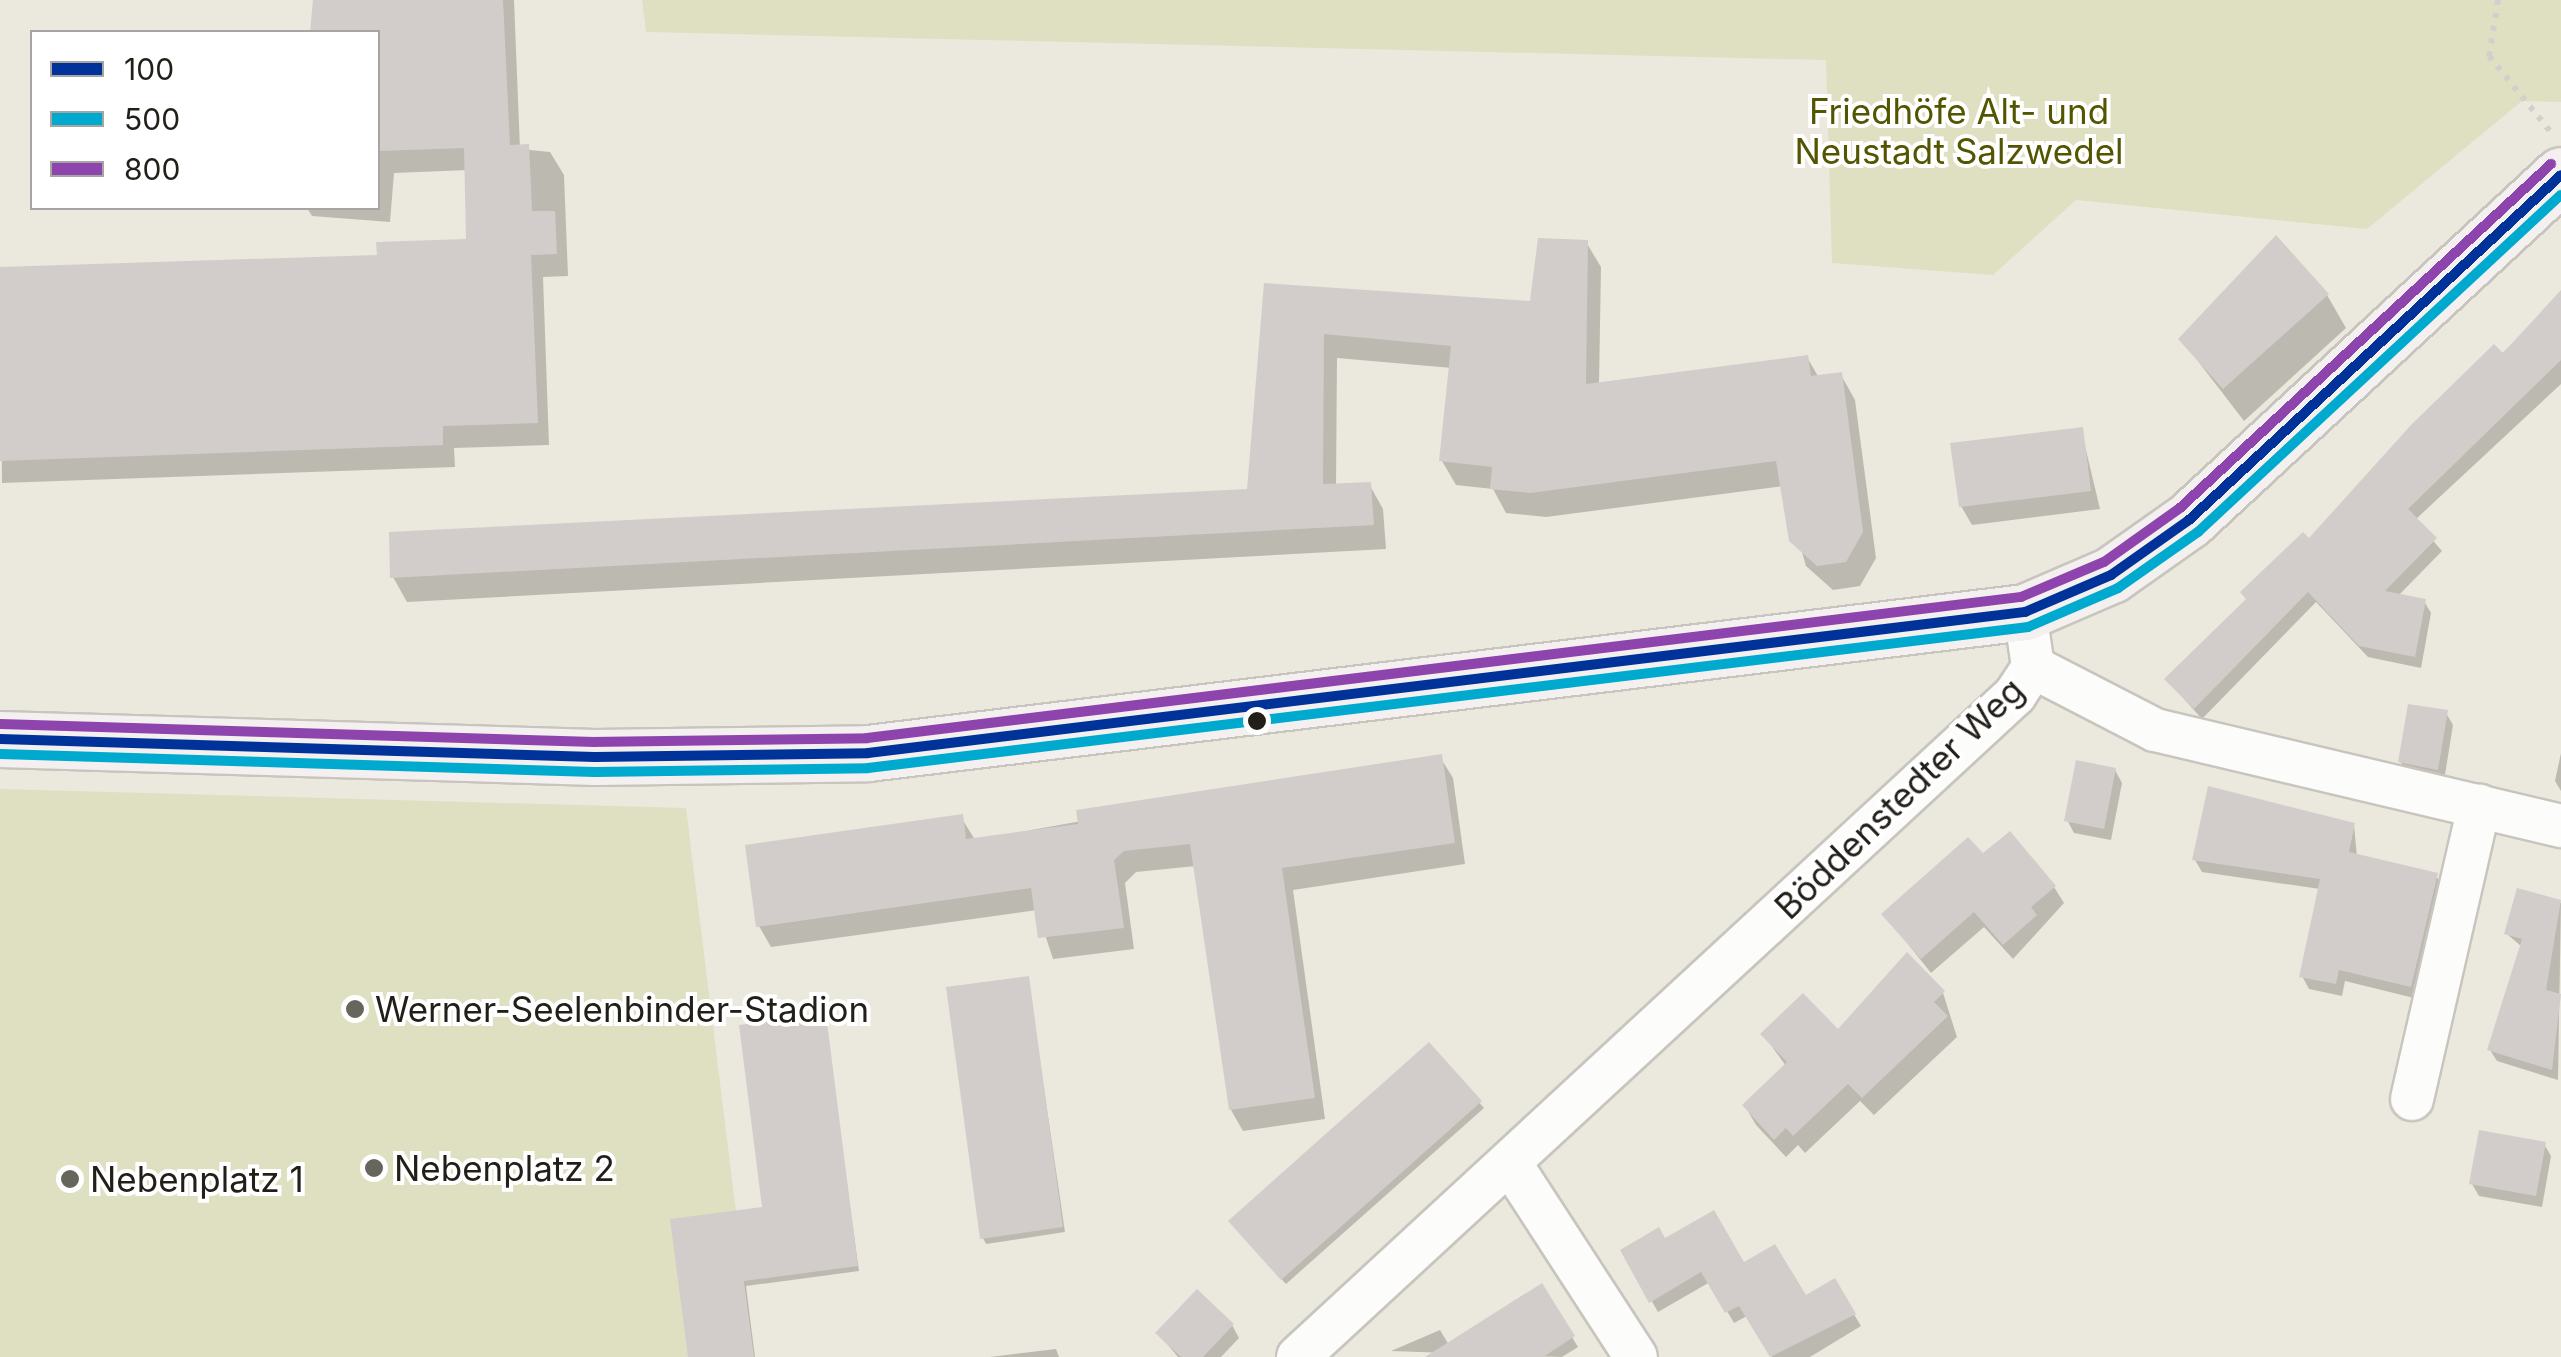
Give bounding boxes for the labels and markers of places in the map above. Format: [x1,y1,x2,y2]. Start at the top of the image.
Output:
unlabelled marker [1247,711,1267,731]
place label: Werner-Seelenbinder-Stadion [375,988,869,1030]
marker: Werner-Seelenbinder-Stadion [344,998,366,1020]
place label: Nebenplatz 2 [394,1147,615,1189]
marker: Nebenplatz 2 [363,1157,385,1179]
place label: Nebenplatz 1 [90,1158,304,1200]
marker: Nebenplatz 1 [59,1168,81,1190]

